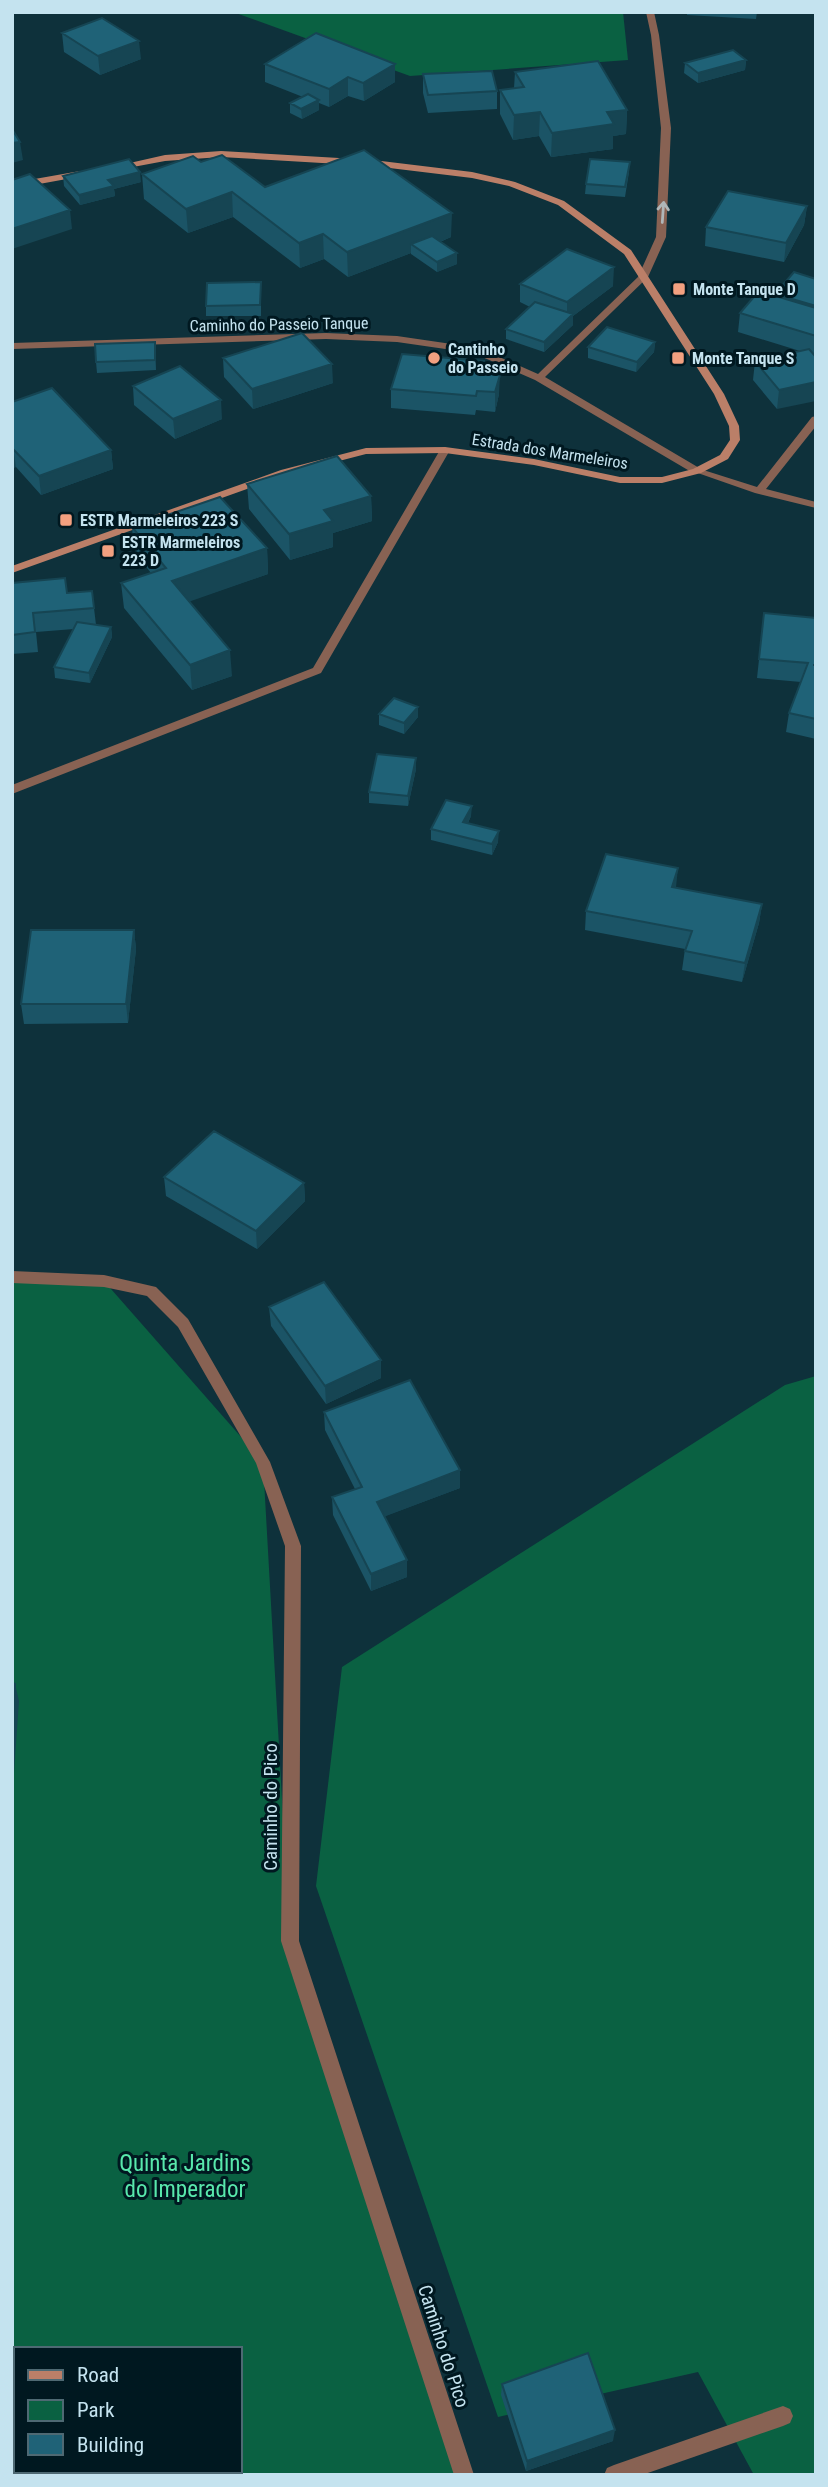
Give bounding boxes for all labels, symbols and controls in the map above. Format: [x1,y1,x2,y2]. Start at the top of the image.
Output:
one-way arrow [657,202,670,224]
place label: Monte Tanque D [693,280,796,299]
marker: Monte Tanque D [671,281,687,297]
street label: Caminho do Passeio Tanque [189,313,369,336]
place label: Cantinho do Passeio [448,340,518,377]
place label: Monte Tanque S [692,349,795,368]
marker: Cantinho do Passeio [426,350,442,366]
marker: Monte Tanque S [670,350,686,366]
street label: Estrada dos Marmeleiros [471,430,629,473]
place label: ESTR Marmeleiros 223 S [80,511,239,530]
marker: ESTR Marmeleiros 223 S [58,512,74,528]
place label: ESTR Marmeleiros 223 D [122,533,240,570]
marker: ESTR Marmeleiros 223 D [100,543,116,559]
street label: Caminho do Pico [259,1743,282,1871]
park label: Quinta Jardins do Imperador [119,2150,251,2203]
street label: Caminho do Pico [413,2282,474,2410]
legend [14,2347,242,2473]
text: Road [77,2363,119,2387]
text: Park [77,2398,115,2422]
text: Building [77,2433,144,2457]

